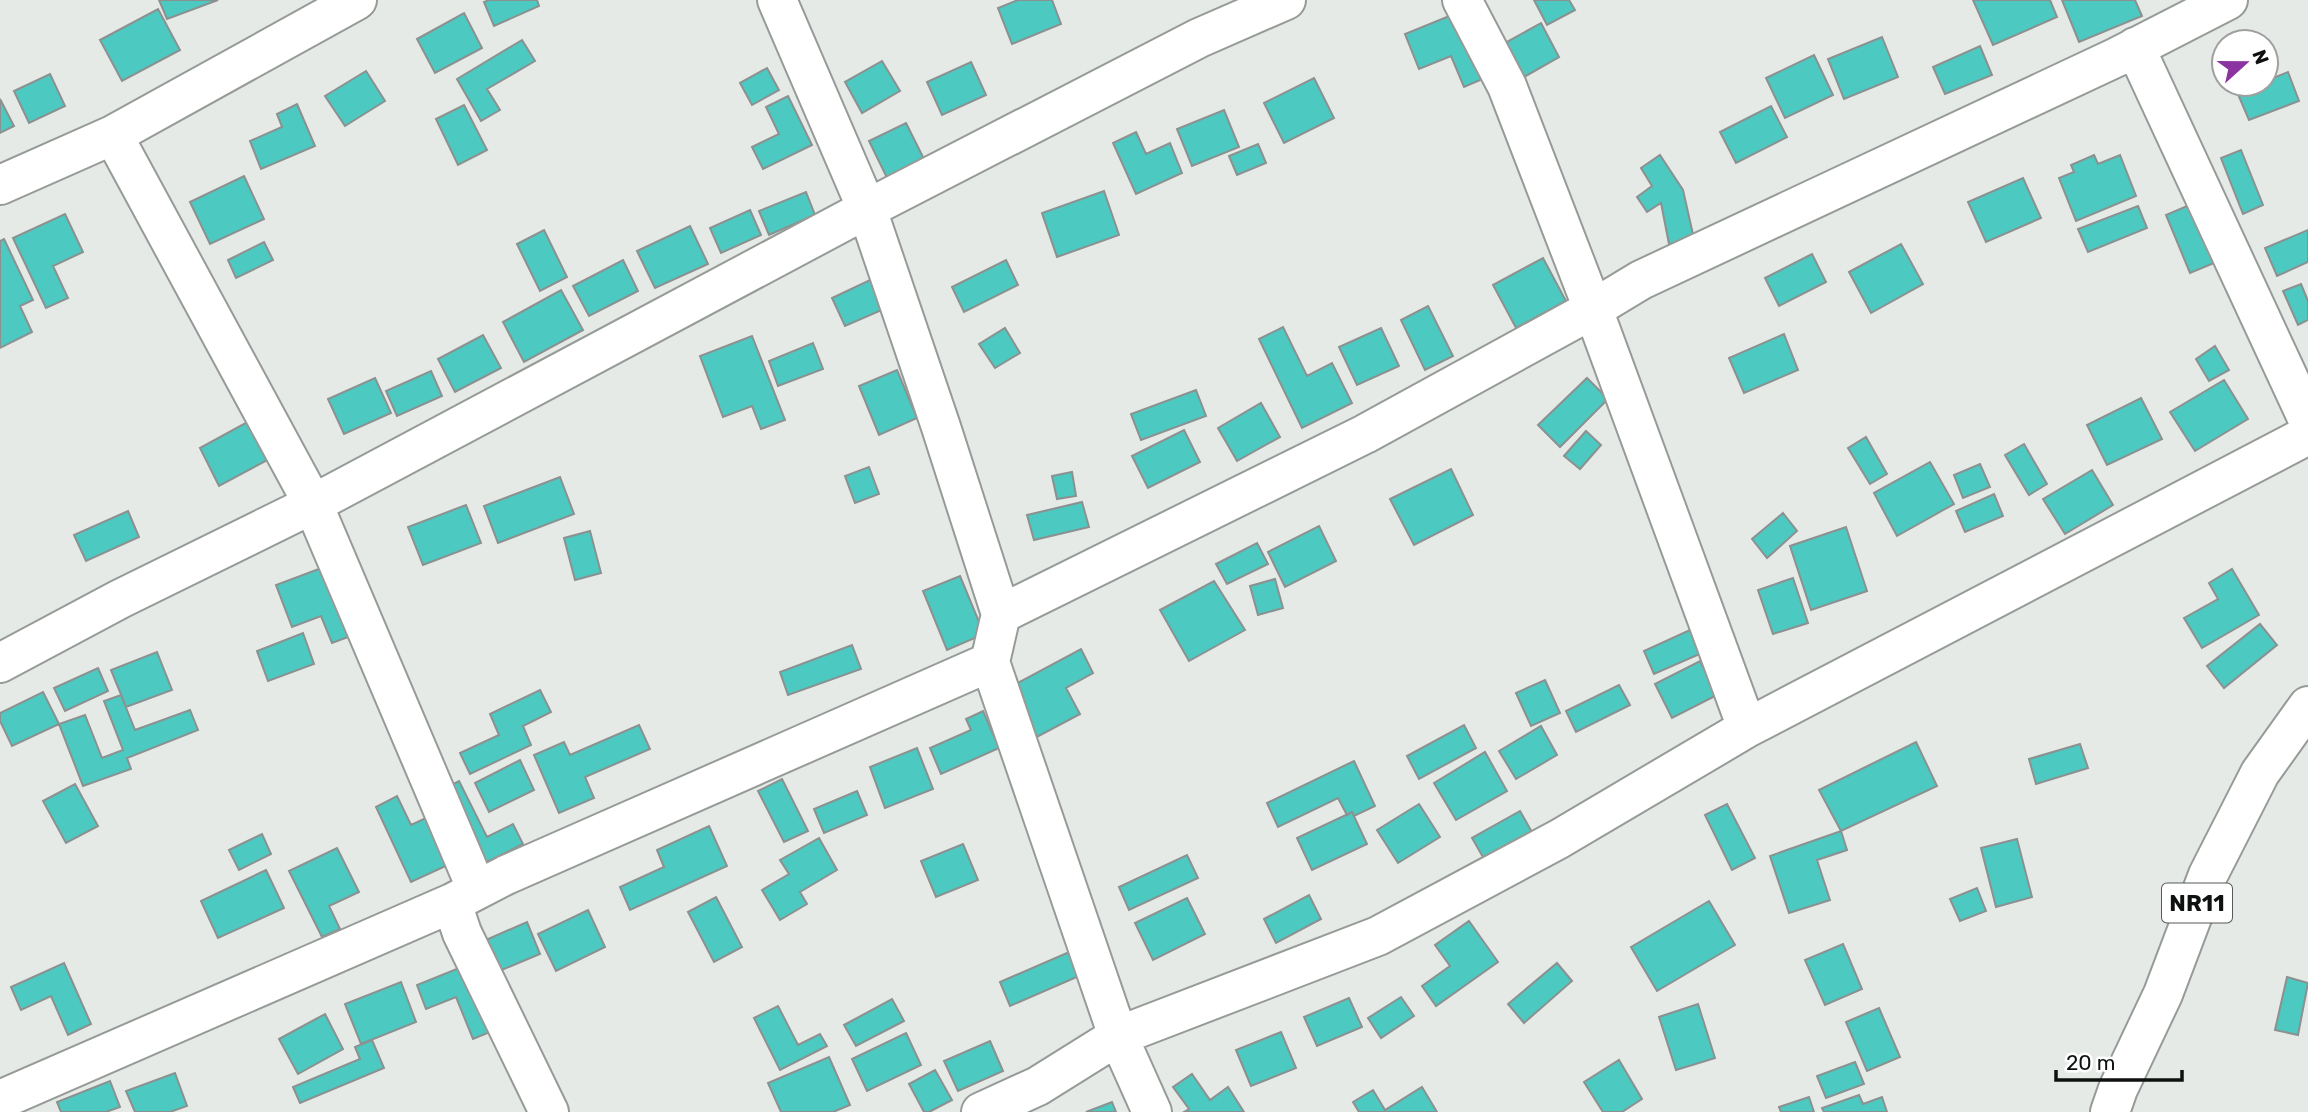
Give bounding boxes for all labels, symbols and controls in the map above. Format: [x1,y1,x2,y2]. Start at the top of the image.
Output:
north arrow [2210,28,2280,98]
text: N [2247,47,2274,68]
road number: NR11 [2162,884,2232,922]
scale bar [2056,1038,2182,1082]
text: 20 m [2066,1050,2115,1075]

